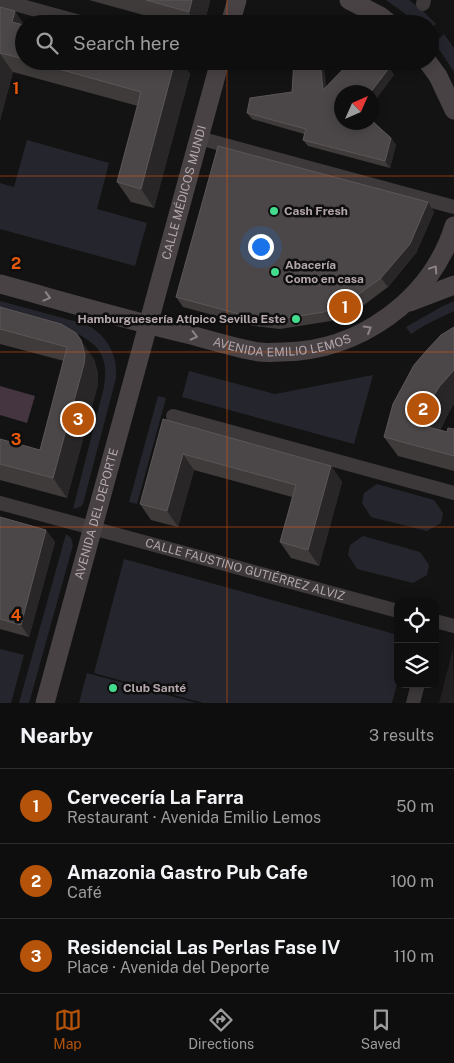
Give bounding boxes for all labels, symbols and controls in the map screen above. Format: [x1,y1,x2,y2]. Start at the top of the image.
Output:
search box [15,15,439,70]
icon: search [33,29,61,57]
text: Search here [73,32,180,54]
text: 1 [13,79,19,98]
north arrow [334,85,379,130]
street label: CALLE MÉDICOS MUNDI [159,124,209,261]
place label: Cash Fresh [284,204,348,218]
marker: Cash Fresh [268,205,280,217]
your location [248,234,274,260]
text: 2 [11,254,21,273]
place label: Abacería Como en casa [285,258,364,286]
one-way arrow [428,265,437,274]
marker: Abacería Como en casa [269,266,281,278]
pin: 1 [329,288,361,326]
one-way arrow [43,291,51,302]
place label: Hamburguesería Atípico Sevilla Este [77,312,286,326]
marker: Hamburguesería Atípico Sevilla Este [290,313,302,325]
one-way arrow [363,325,372,335]
one-way arrow [190,330,199,341]
street label: AVENIDA EMILIO LEMOS [211,331,353,359]
pin: 2 [407,390,439,428]
pin: 3 [62,400,94,438]
text: 3 [11,430,21,449]
street label: AVENIDA DEL DEPORTE [72,447,121,581]
street label: CALLE FAUSTINO GUTIÉRREZ ALVIZ [144,536,347,603]
map controls [394,598,439,688]
button: locate [394,598,439,643]
text: 4 [11,606,22,625]
button: layers [394,643,439,688]
place label: Club Santé [123,681,186,695]
marker: Club Santé [107,682,119,694]
text: Nearby [20,723,93,748]
text: 3 results [369,726,434,745]
text: Cervecería La Farra [67,786,244,808]
text: 1 [33,797,39,816]
text: 50 m [396,797,434,816]
text: Restaurant · Avenida Emilio Lemos [67,808,321,827]
text: Amazonia Gastro Pub Cafe [67,861,308,883]
text: 2 [31,872,41,891]
text: 100 m [390,872,434,891]
text: Café [67,883,102,902]
text: Residencial Las Perlas Fase IV [67,936,340,958]
text: 3 [31,947,41,966]
text: 110 m [393,947,434,966]
text: Place · Avenida del Deporte [67,958,270,977]
tab: Map [53,1006,82,1052]
tab: Directions [188,1006,254,1052]
tab: Saved [361,1006,401,1052]

